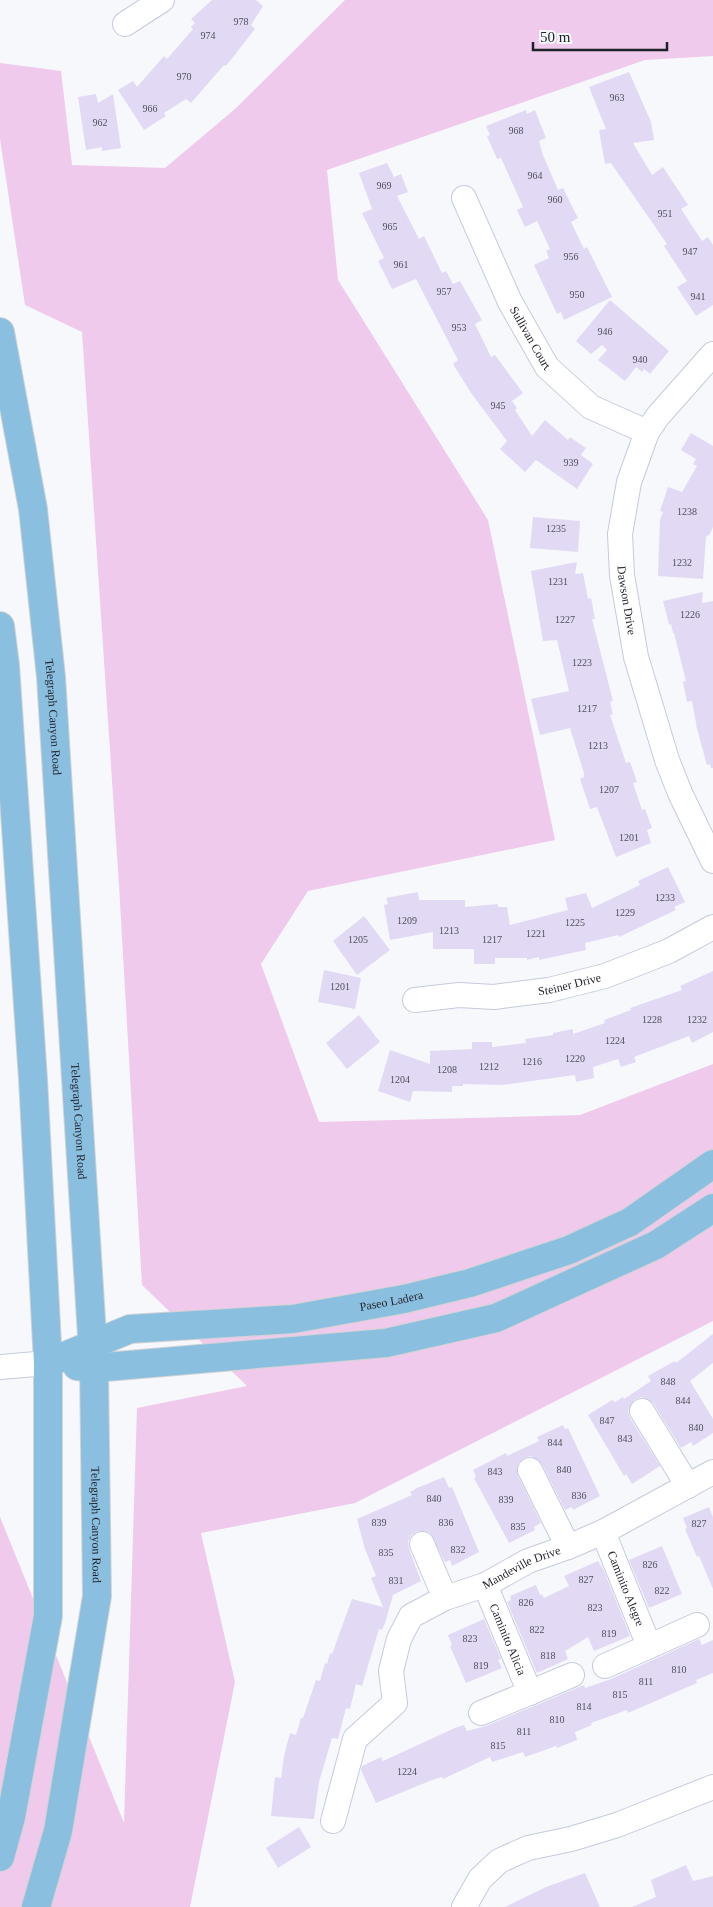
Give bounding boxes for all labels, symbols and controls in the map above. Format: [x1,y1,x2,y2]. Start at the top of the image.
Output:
house number: 978 [234,16,249,27]
scale bar [533,20,667,52]
text: 50 m [540,29,571,45]
house number: 974 [201,30,216,41]
house number: 970 [177,71,192,82]
house number: 963 [610,92,625,103]
house number: 966 [143,103,158,114]
house number: 962 [93,117,108,128]
house number: 968 [509,125,524,136]
house number: 964 [528,170,543,181]
house number: 969 [377,180,392,191]
house number: 960 [548,194,563,205]
house number: 951 [658,208,673,219]
house number: 965 [383,221,398,232]
house number: 947 [683,246,698,257]
house number: 956 [564,251,579,262]
house number: 961 [394,259,409,270]
house number: 957 [437,286,452,297]
house number: 950 [570,289,585,300]
house number: 941 [691,291,706,302]
street label: Sullivan Court [507,304,553,374]
house number: 953 [452,322,467,333]
house number: 946 [598,326,613,337]
house number: 940 [633,354,648,365]
house number: 945 [491,400,506,411]
house number: 939 [564,457,579,468]
house number: 1238 [677,506,697,517]
house number: 1235 [546,523,566,534]
house number: 1232 [672,557,692,568]
street label: Dawson Drive [615,566,639,636]
house number: 1231 [548,576,568,587]
house number: 1226 [680,609,700,620]
house number: 1227 [555,614,575,625]
house number: 1223 [572,657,592,668]
street label: Telegraph Canyon Road [42,658,64,775]
house number: 1217 [577,703,597,714]
house number: 1213 [588,740,608,751]
house number: 1207 [599,784,619,795]
house number: 1201 [619,832,639,843]
house number: 1233 [655,892,675,903]
house number: 1229 [615,907,635,918]
house number: 1209 [397,915,417,926]
house number: 1225 [565,917,585,928]
house number: 1213 [439,925,459,936]
house number: 1221 [526,928,546,939]
house number: 1205 [348,934,368,945]
house number: 1217 [482,934,502,945]
street label: Steiner Drive [537,970,603,998]
house number: 1201 [330,981,350,992]
house number: 1228 [642,1014,662,1025]
house number: 1232 [687,1014,707,1025]
house number: 1224 [605,1035,625,1046]
house number: 1220 [565,1053,585,1064]
house number: 1216 [522,1056,542,1067]
house number: 1212 [479,1061,499,1072]
street label: Telegraph Canyon Road [68,1063,89,1180]
house number: 1208 [437,1064,457,1075]
house number: 1204 [390,1074,410,1085]
street label: Paseo Ladera [358,1287,425,1314]
house number: 848 [661,1376,676,1387]
house number: 844 [676,1395,691,1406]
house number: 847 [600,1415,615,1426]
house number: 840 [689,1422,704,1433]
house number: 843 [618,1433,633,1444]
house number: 844 [548,1437,563,1448]
house number: 840 [557,1464,572,1475]
street label: Telegraph Canyon Road [88,1466,104,1583]
house number: 843 [488,1466,503,1477]
house number: 836 [572,1490,587,1501]
house number: 840 [427,1493,442,1504]
house number: 839 [499,1494,514,1505]
house number: 839 [372,1517,387,1528]
house number: 836 [439,1517,454,1528]
house number: 827 [692,1518,707,1529]
house number: 835 [511,1521,526,1532]
street label: Mandeville Drive [480,1543,562,1592]
house number: 832 [451,1544,466,1555]
house number: 835 [379,1547,394,1558]
street label: Caminito Alegre [604,1549,647,1628]
house number: 826 [643,1559,658,1570]
house number: 827 [579,1574,594,1585]
house number: 831 [389,1575,404,1586]
house number: 822 [655,1585,670,1596]
house number: 826 [519,1597,534,1608]
street label: Caminito Alicia [487,1601,529,1678]
house number: 823 [588,1602,603,1613]
house number: 822 [530,1624,545,1635]
house number: 819 [602,1628,617,1639]
house number: 823 [463,1633,478,1644]
house number: 818 [541,1650,556,1661]
house number: 819 [474,1660,489,1671]
house number: 810 [672,1664,687,1675]
house number: 811 [639,1676,653,1687]
house number: 815 [613,1689,628,1700]
house number: 814 [577,1701,592,1712]
house number: 810 [550,1714,565,1725]
house number: 811 [517,1726,531,1737]
house number: 815 [491,1740,506,1751]
house number: 1224 [397,1766,417,1777]

